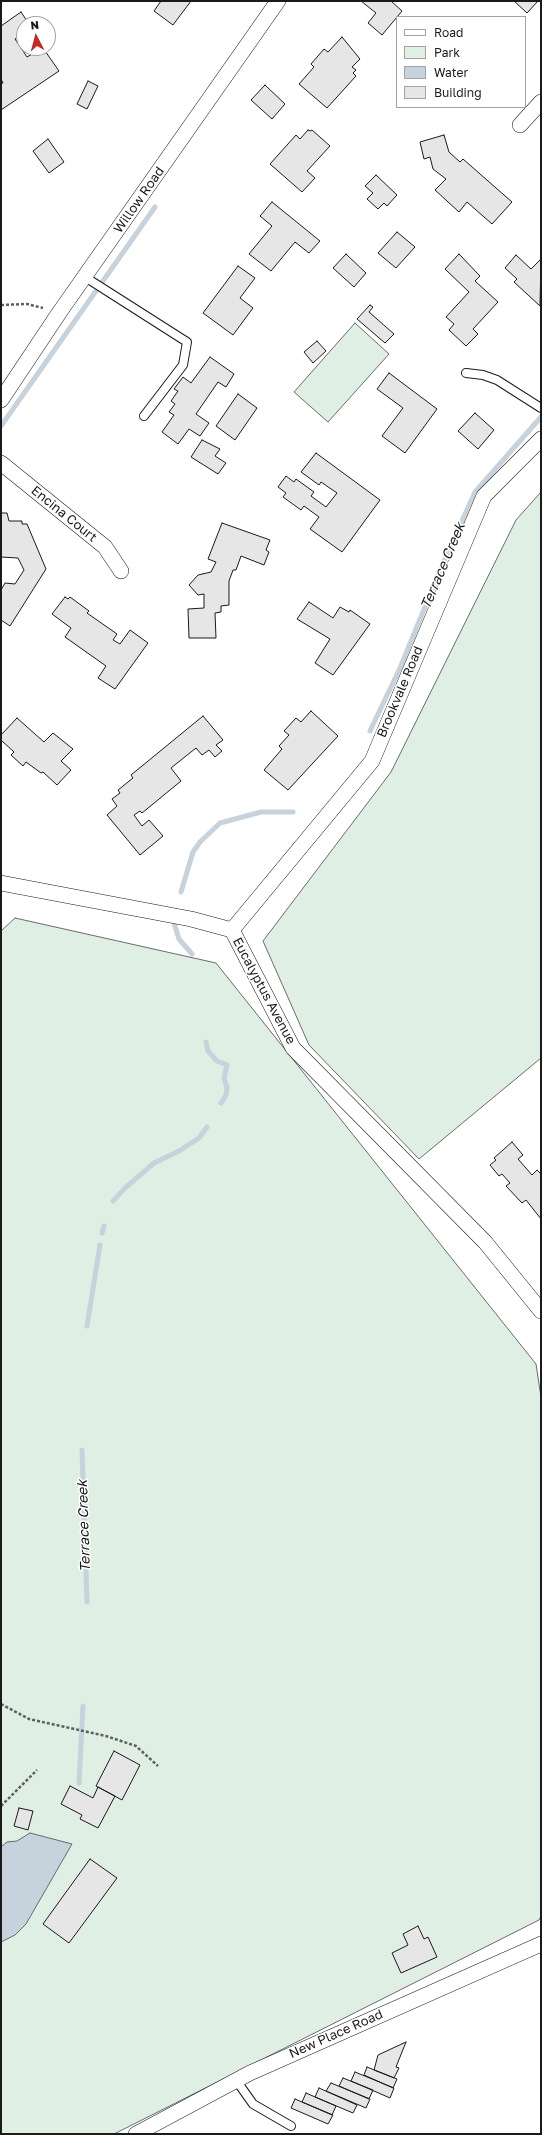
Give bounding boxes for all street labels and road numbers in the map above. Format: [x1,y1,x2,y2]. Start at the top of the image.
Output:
street label: Willow Road [110,164,168,236]
street label: Encina Court [28,483,100,545]
street label: Brookvale Road [374,644,426,740]
street label: Eucalyptus Avenue [229,935,299,1047]
street label: New Place Road [287,2006,385,2062]

